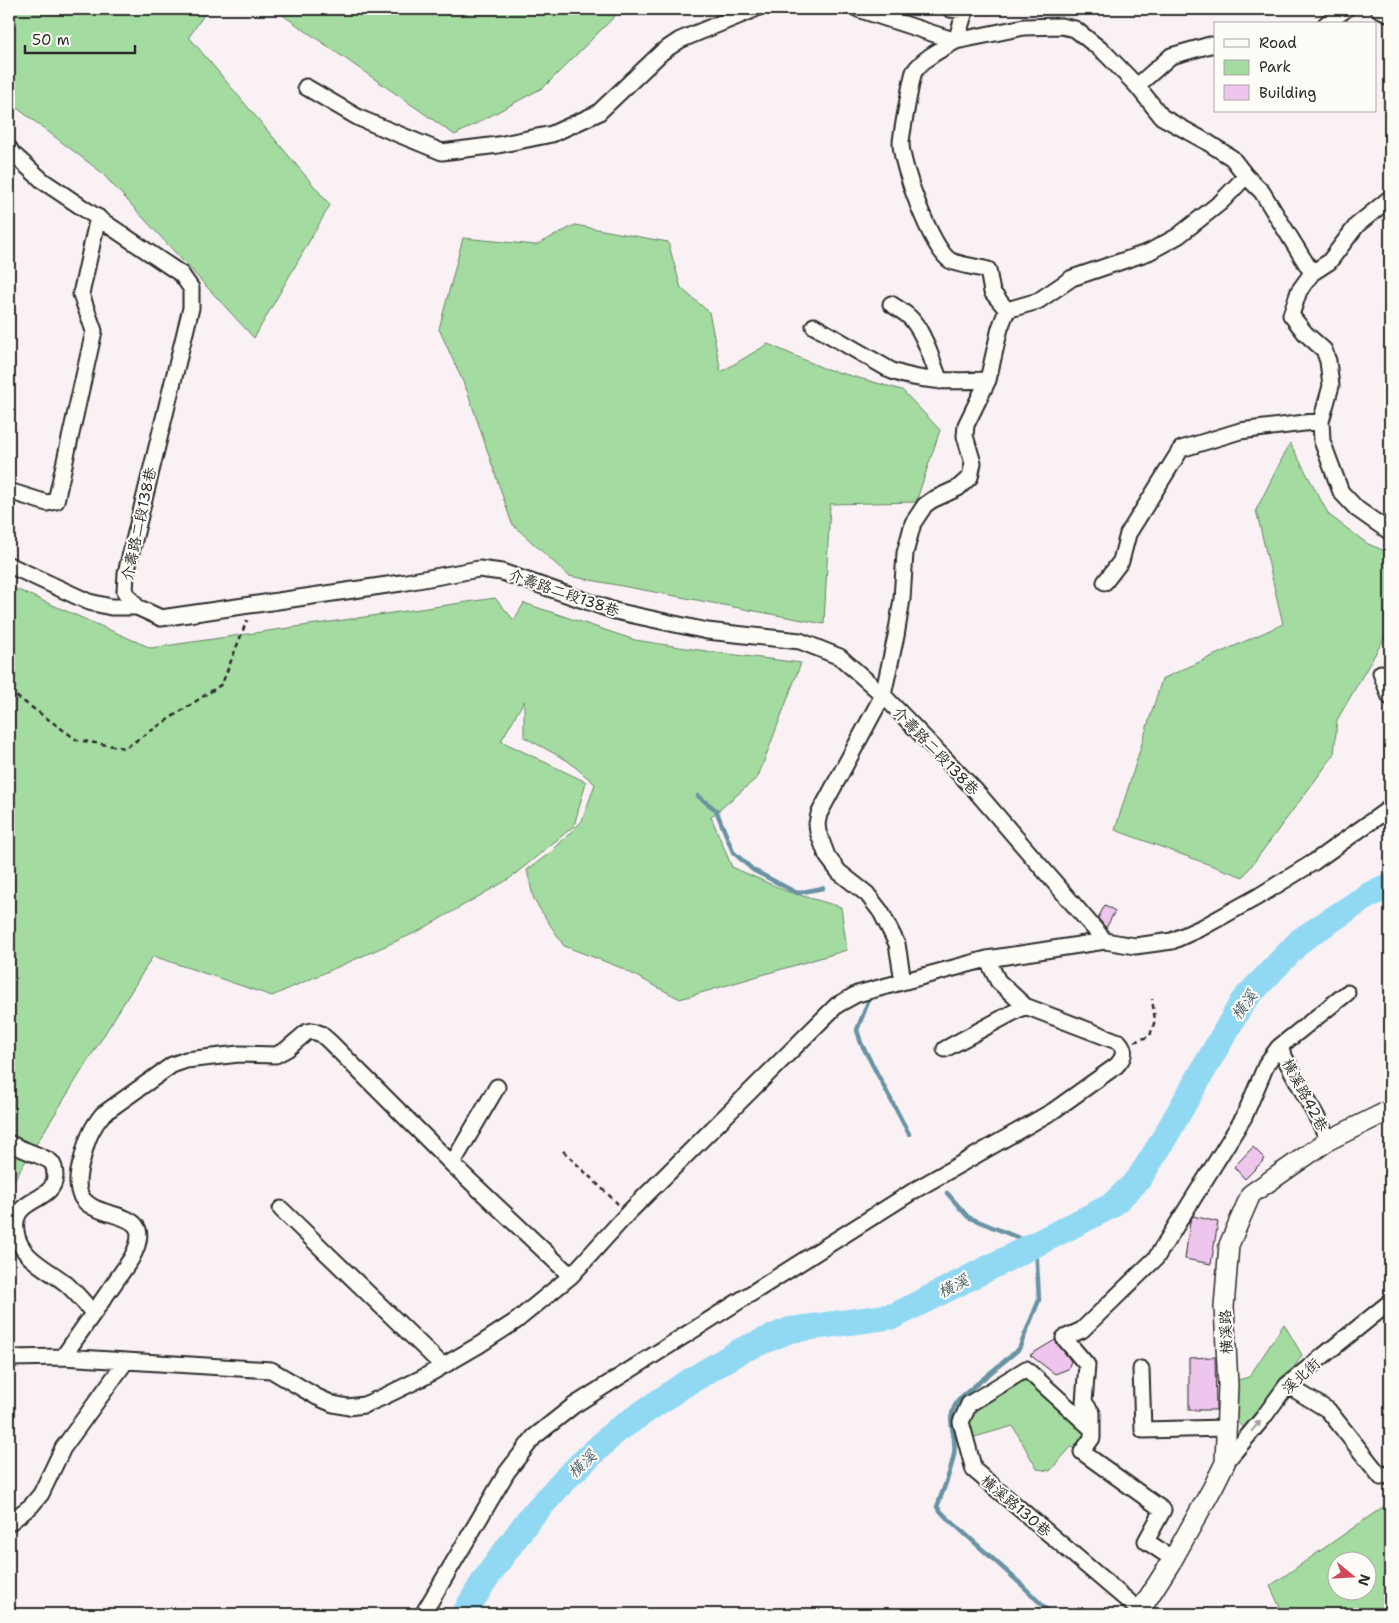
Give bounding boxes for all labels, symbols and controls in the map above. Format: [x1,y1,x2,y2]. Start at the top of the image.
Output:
scale bar [25,22,135,54]
legend [1214,22,1376,112]
text: 50 m [32,30,70,50]
text: Road [1259,33,1297,53]
text: Park [1259,57,1291,77]
text: Building [1259,83,1316,103]
street label: 介壽路二段138巷 [117,465,161,583]
street label: 介壽路二段138巷 [506,565,622,621]
street label: 介壽路二段138巷 [888,702,984,800]
water label: 橫溪 [1226,985,1262,1024]
street label: 橫溪路42巷 [1277,1055,1333,1135]
water label: 橫溪 [934,1269,973,1303]
street label: 橫溪路 [1215,1309,1237,1355]
street label: 溪北街 [1278,1354,1324,1398]
one-way arrow [1250,1421,1262,1433]
water label: 橫溪 [563,1445,602,1483]
street label: 橫溪路130巷 [977,1471,1055,1541]
north arrow [1326,1550,1376,1600]
text: N [1354,1572,1375,1588]

